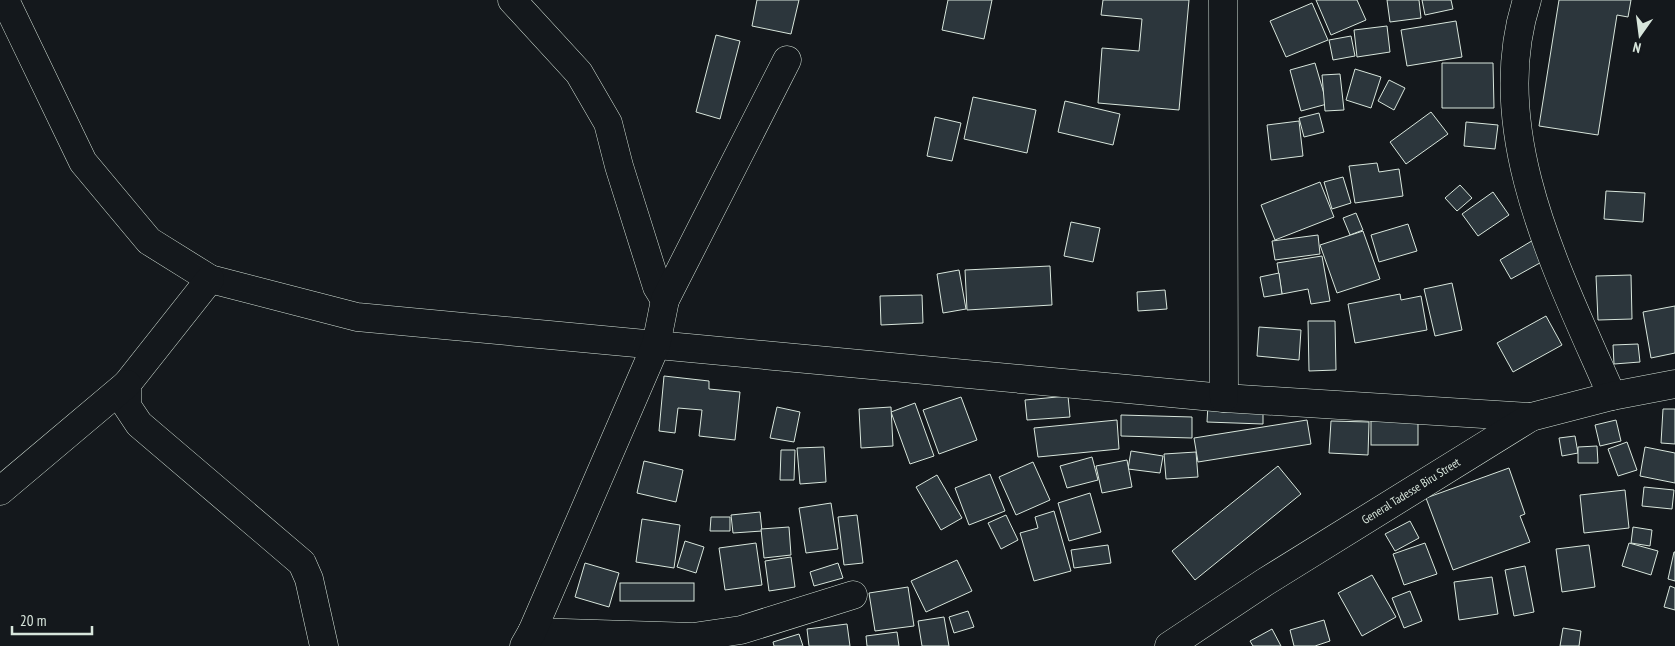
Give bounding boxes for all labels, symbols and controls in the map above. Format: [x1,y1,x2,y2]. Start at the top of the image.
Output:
north arrow [1615,10,1665,60]
text: N [1631,38,1643,57]
street label: General Tadesse Biru Street [1359,454,1463,527]
scale bar [12,604,92,636]
text: 20 m [20,611,46,630]

